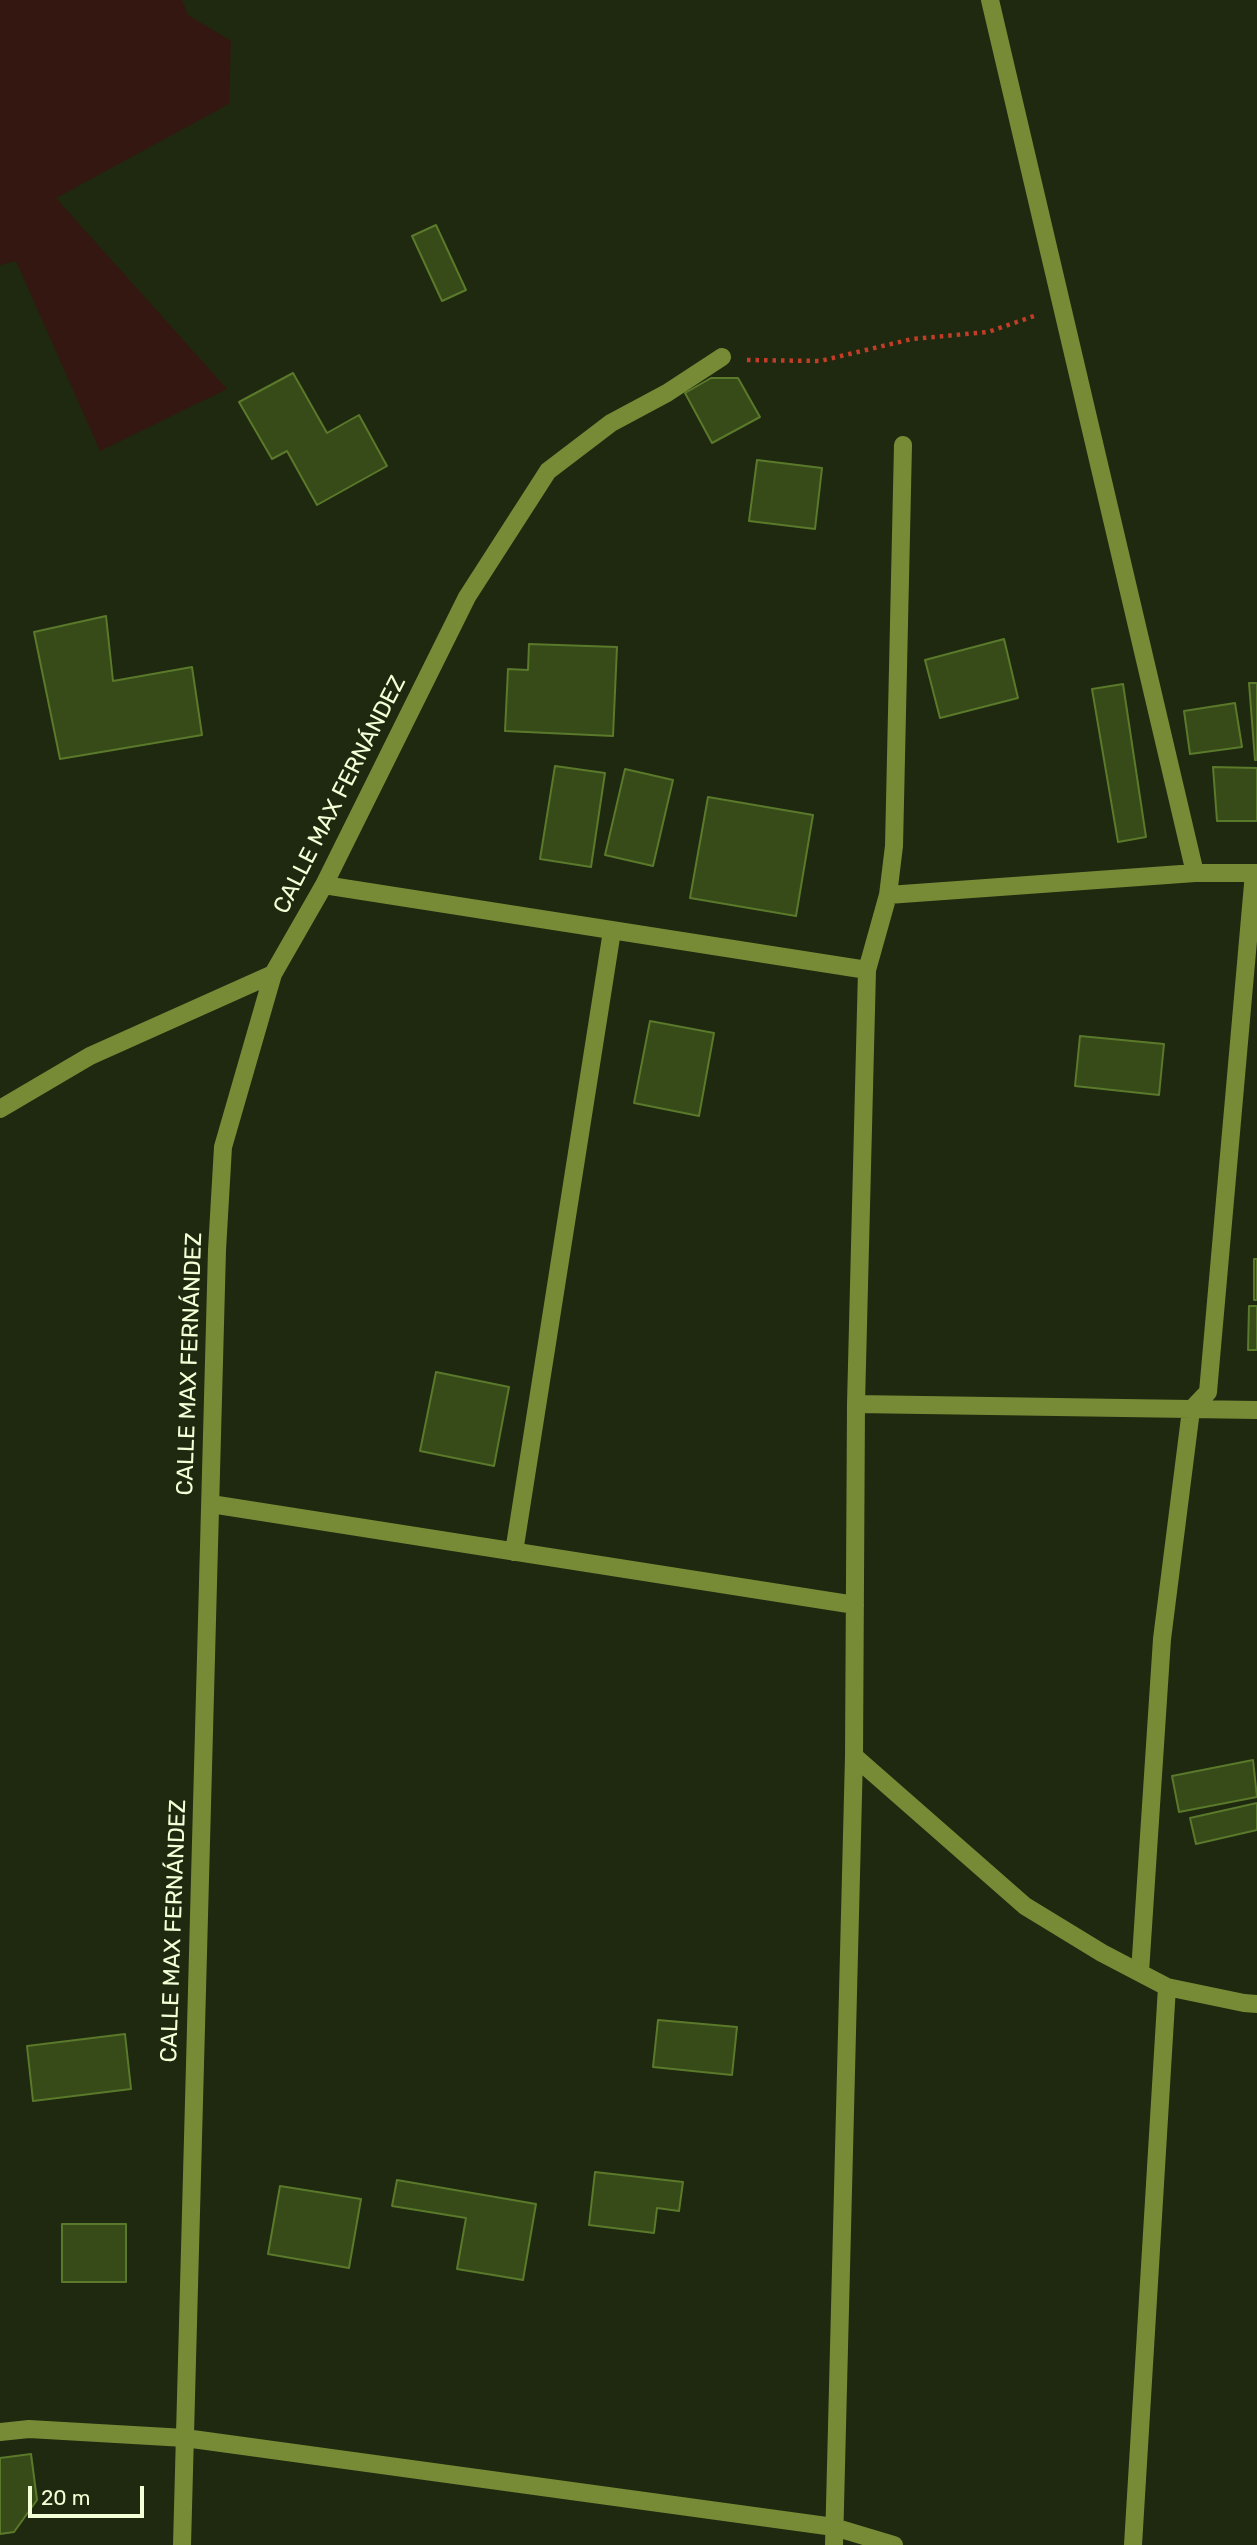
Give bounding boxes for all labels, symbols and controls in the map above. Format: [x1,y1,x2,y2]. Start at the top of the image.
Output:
street label: CALLE MAX FERNÁNDEZ [268,671,412,919]
street label: CALLE MAX FERNÁNDEZ [172,1232,208,1496]
street label: CALLE MAX FERNÁNDEZ [156,1799,192,2063]
scale bar [32,2472,147,2516]
text: 20 m [41,2485,90,2510]

